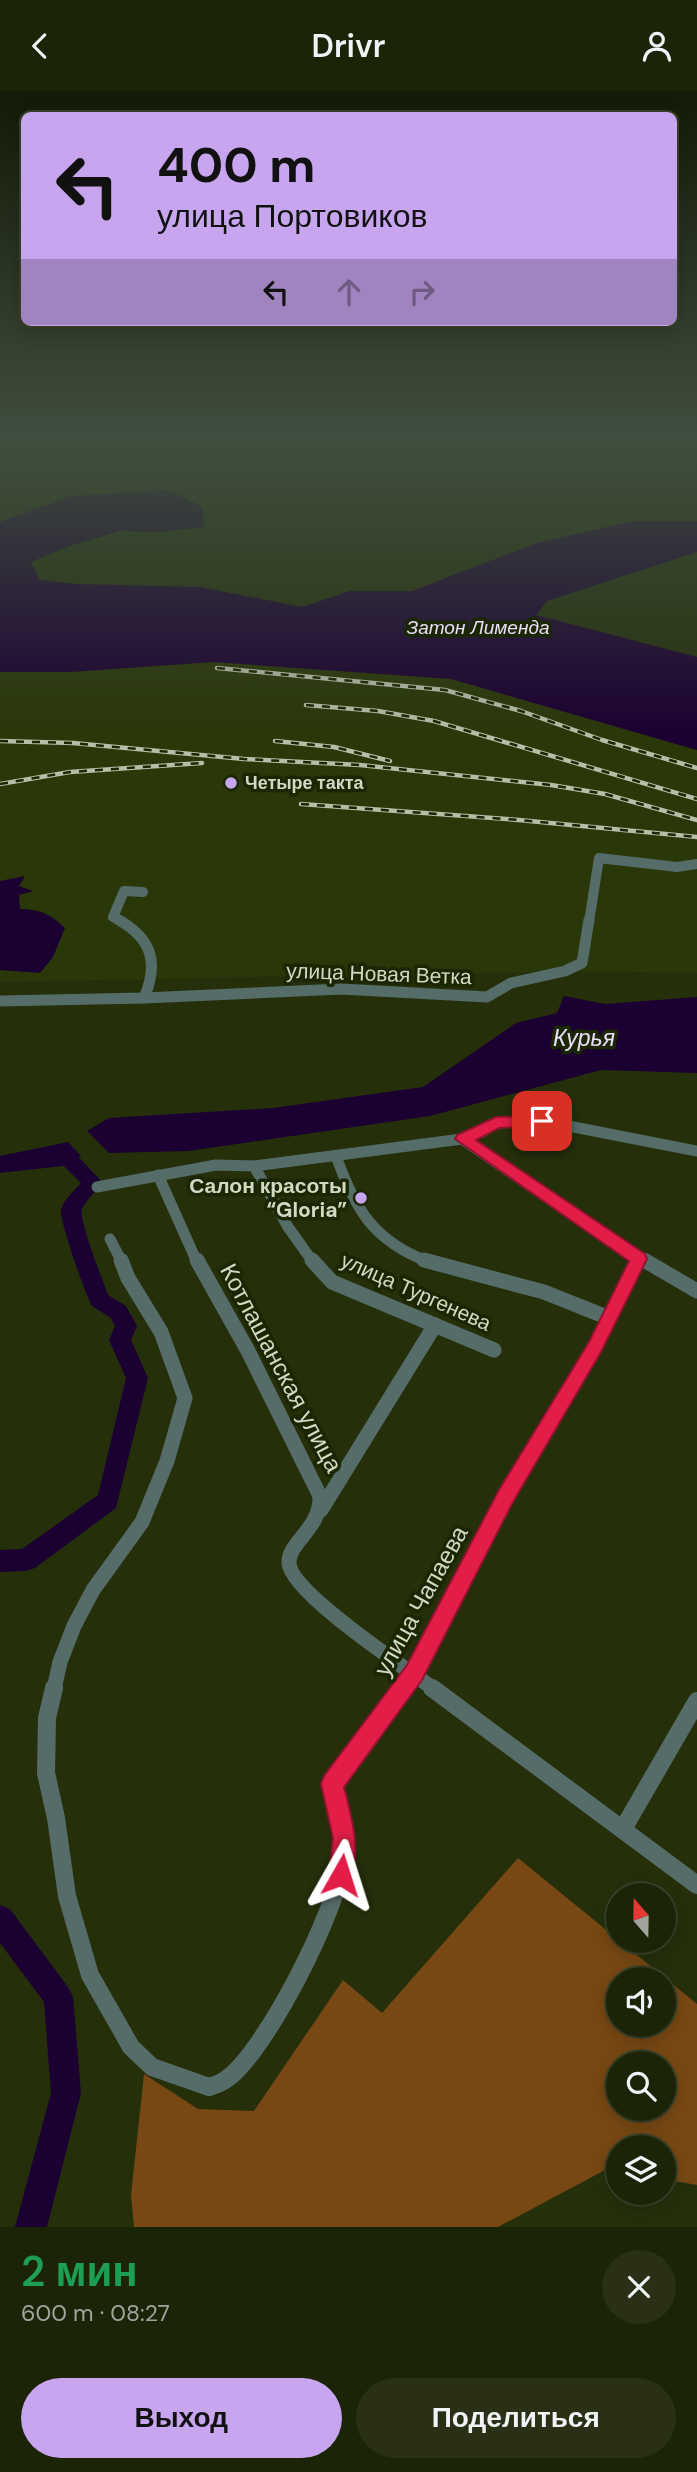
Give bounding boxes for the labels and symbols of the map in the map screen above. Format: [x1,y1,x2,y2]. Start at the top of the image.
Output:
water label: Затон Лименда [407,615,549,640]
place label: Четыре такта [245,771,364,795]
marker: Четыре такта [223,775,239,791]
street label: улица Новая Ветка [286,957,473,991]
water label: Курья [553,1023,615,1053]
pin [512,1091,572,1151]
place label: Салон красоты “Gloria” [189,1172,347,1224]
marker: Салон красоты “Gloria” [353,1190,369,1206]
street label: улица Тургенева [336,1246,496,1338]
street label: Котлашанская улица [213,1258,350,1478]
street label: улица Чапаева [366,1520,475,1681]
position arrow [304,1838,378,1912]
north arrow [606,1883,676,1953]

